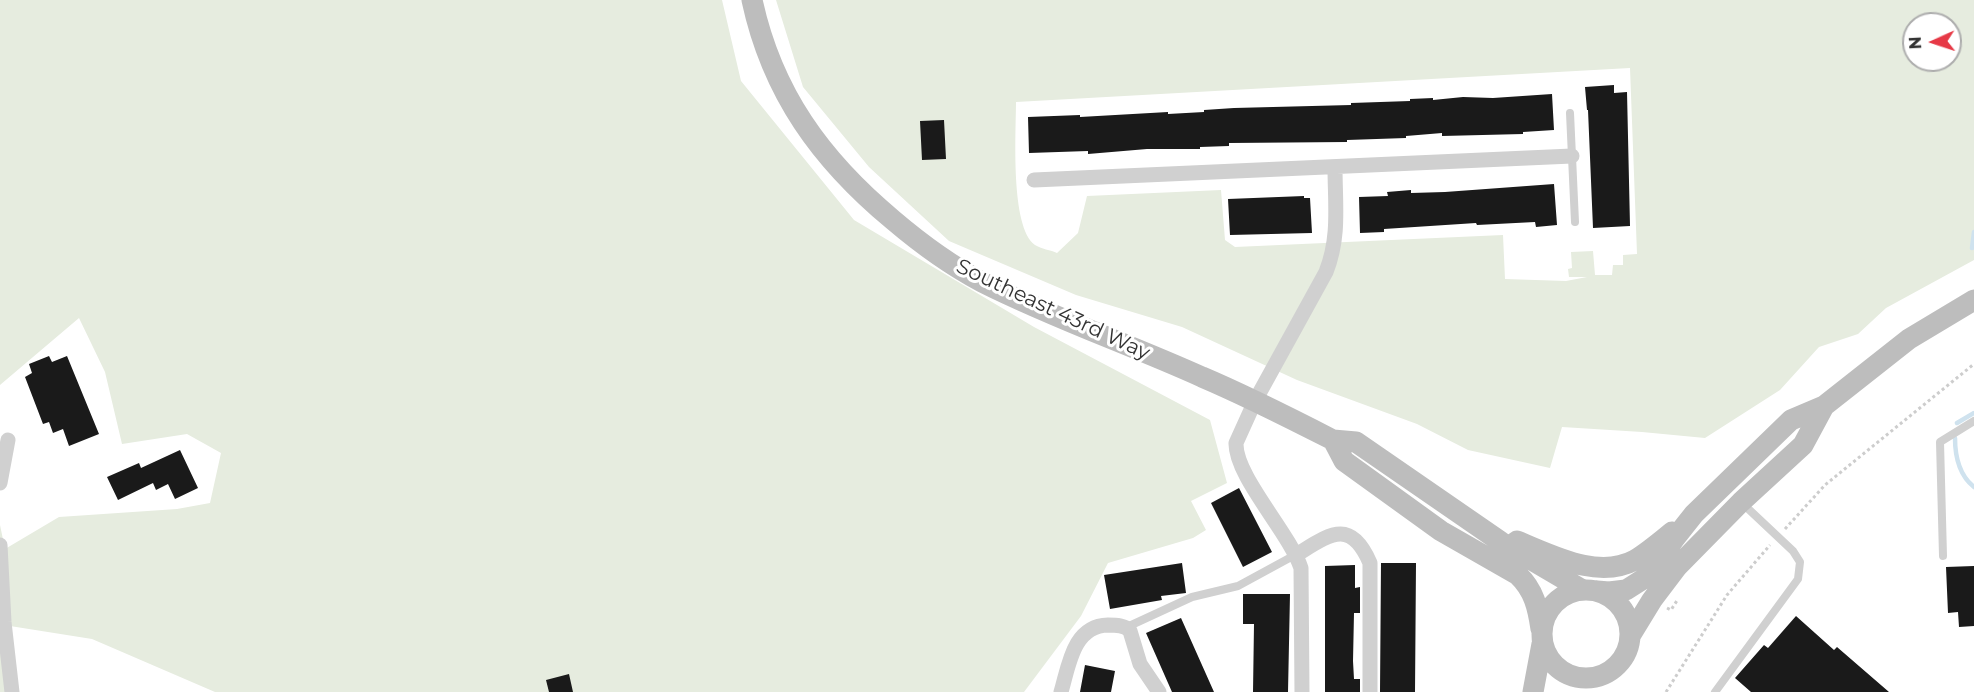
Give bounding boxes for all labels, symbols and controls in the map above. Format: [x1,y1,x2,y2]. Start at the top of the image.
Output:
north arrow [1902,12,1962,72]
text: N [1906,36,1925,50]
street label: Southeast 43rd Way [952,254,1154,366]

